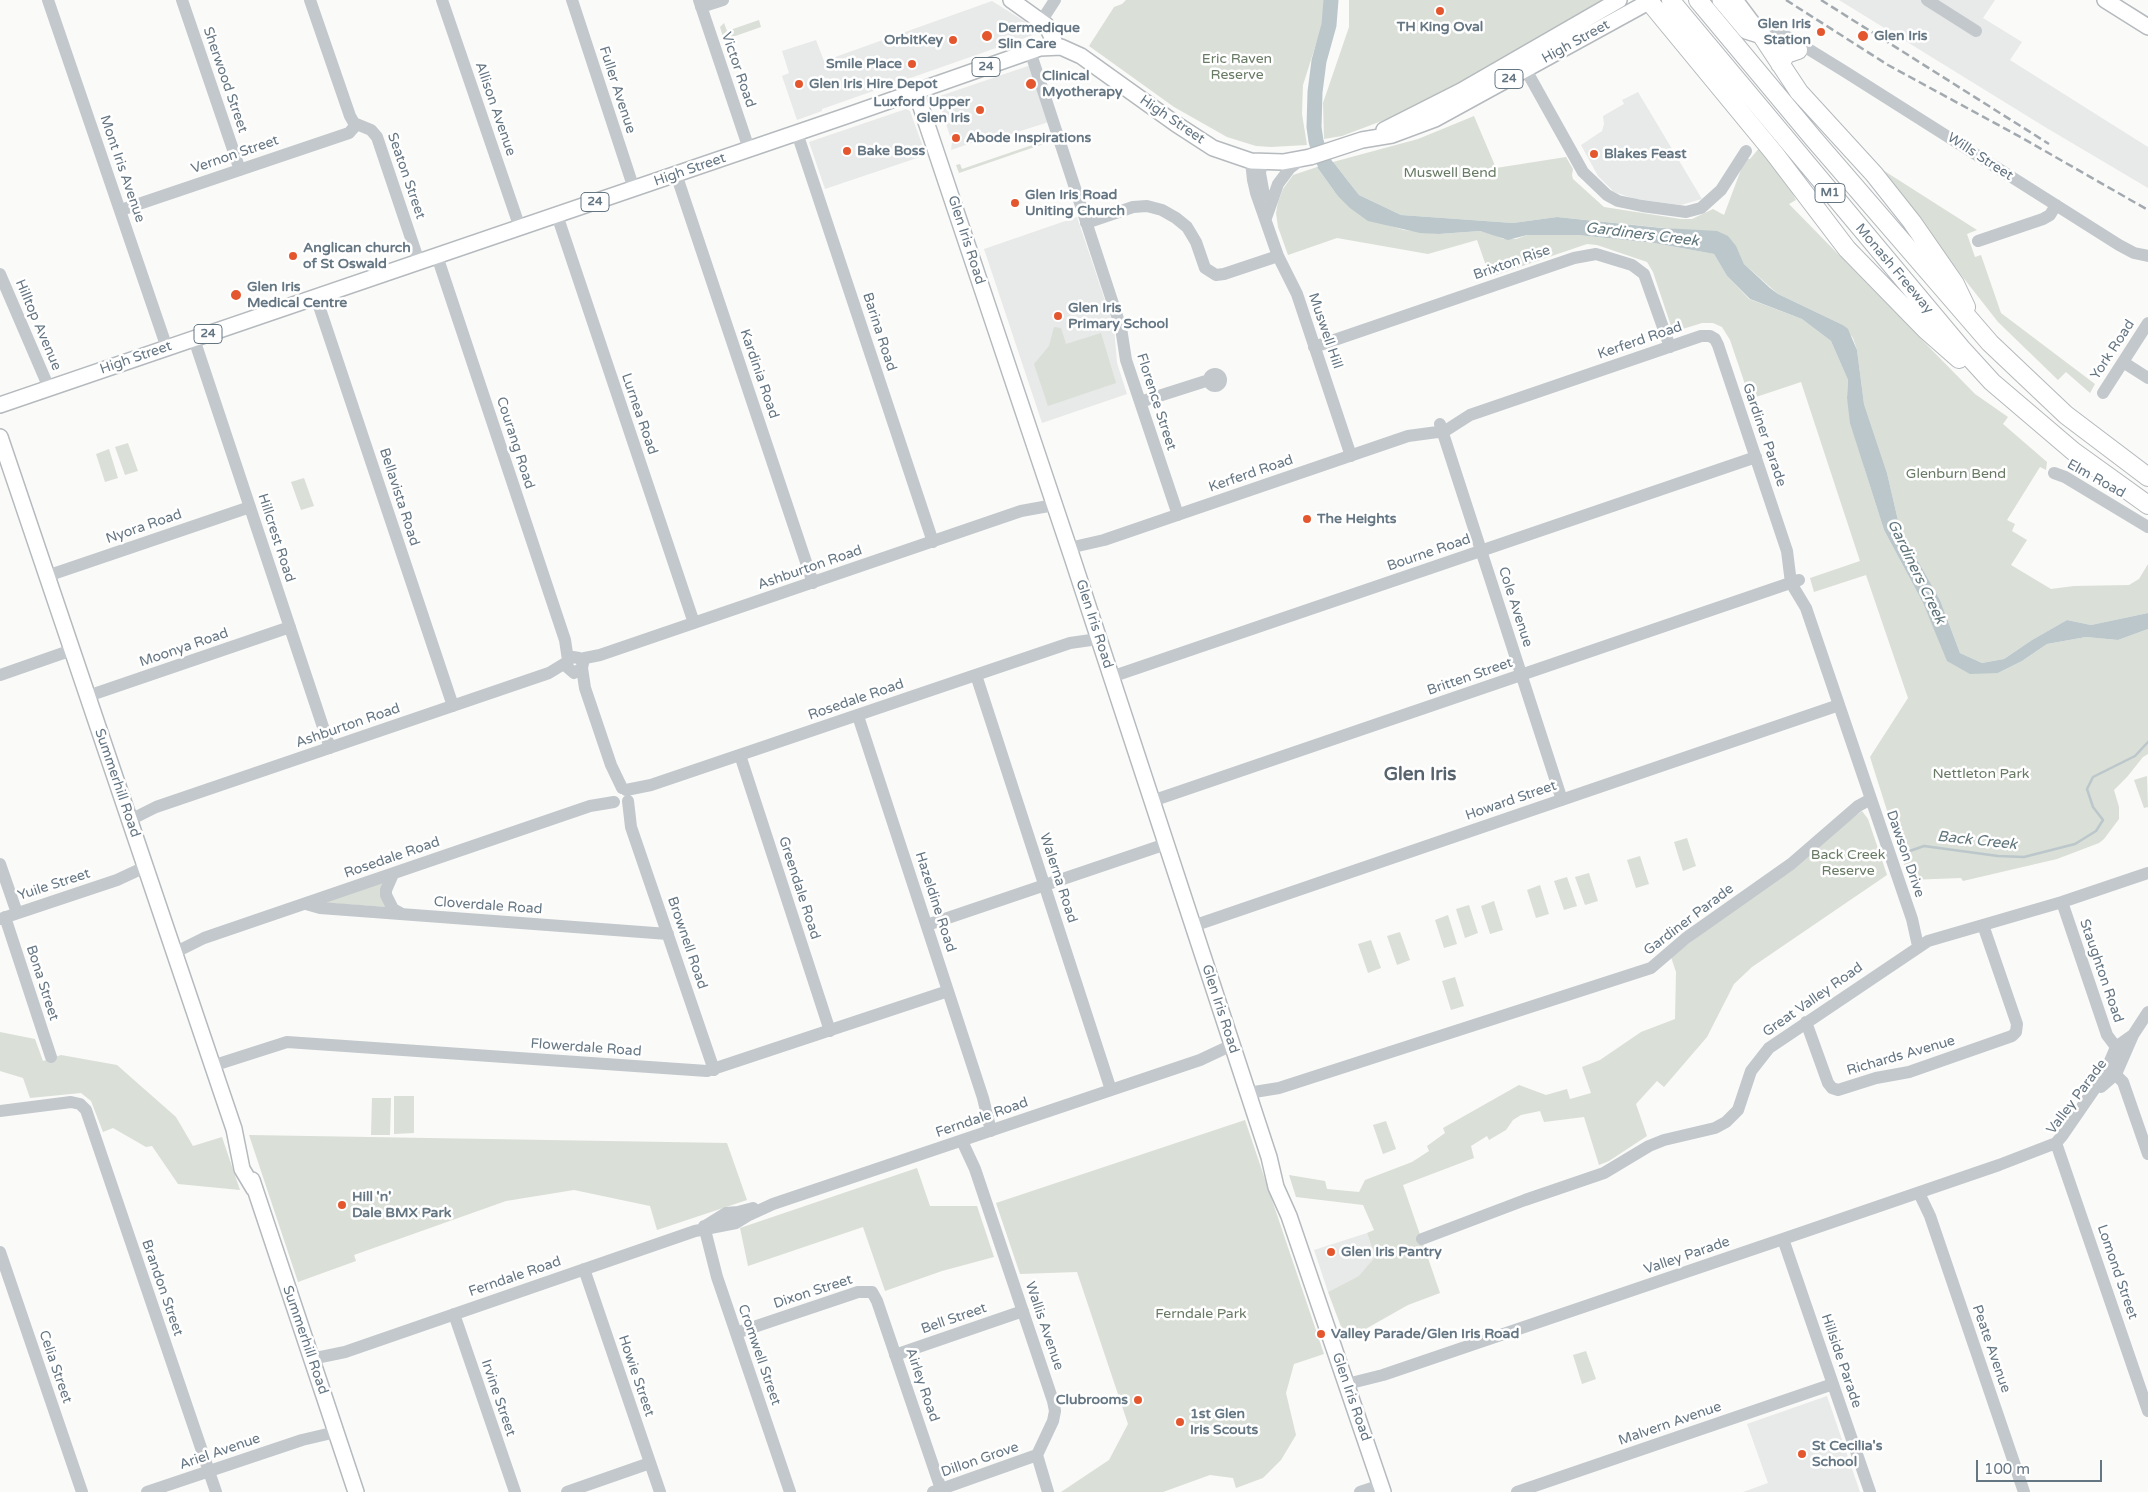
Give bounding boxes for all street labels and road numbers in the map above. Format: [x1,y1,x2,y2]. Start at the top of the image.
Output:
street label: High Street [1539,16,1613,68]
street label: Sherwood Street [199,25,251,135]
street label: Victor Road [717,30,759,110]
street label: Fuller Avenue [595,44,639,136]
road number: 24 [972,58,1000,76]
street label: Allison Avenue [471,60,519,158]
road number: 24 [1495,70,1523,88]
street label: High Street [1136,92,1208,148]
street label: Mont Iris Avenue [96,113,148,225]
street label: Wills Street [1944,130,2016,184]
street label: Seaton Street [383,131,429,221]
street label: Vernon Street [189,132,281,178]
street label: High Street [652,150,728,190]
road number: M1 [1815,184,1845,202]
road number: 24 [581,192,609,212]
street label: Glen Iris Road [944,193,988,287]
street label: Monash Freeway [1851,221,1937,317]
street label: Brixton Rise [1471,242,1553,284]
street label: Hilltop Avenue [11,277,65,373]
street label: Barina Road [858,291,900,373]
street label: Muswell Hill [1304,291,1346,371]
street label: York Road [2087,317,2139,383]
street label: Kerferd Road [1596,319,1684,363]
road number: 24 [194,324,222,344]
street label: Kardinia Road [736,327,782,421]
street label: High Street [98,338,174,378]
street label: Florence Street [1132,351,1180,453]
street label: Lurnea Road [617,371,661,457]
street label: Gardiner Parade [1738,381,1790,489]
street label: Courang Road [492,395,538,491]
street label: Bellavista Road [375,446,423,548]
street label: Kerferd Road [1207,452,1295,496]
street label: Elm Road [2064,456,2128,502]
street label: Hillcrest Road [254,492,298,584]
street label: Nyora Road [104,506,184,548]
street label: Bourne Road [1385,531,1473,575]
street label: Ashburton Road [755,542,865,594]
street label: Cole Avenue [1494,565,1536,649]
street label: Glen Iris Road [1072,577,1116,671]
street label: Moonya Road [137,625,231,671]
street label: Britten Street [1425,655,1515,699]
street label: Rosedale Road [806,676,906,724]
street label: Ashburton Road [293,700,403,752]
street label: Summerhill Road [91,726,143,840]
street label: Howard Street [1463,778,1559,824]
street label: Dawson Drive [1882,808,1928,900]
street label: Walerna Road [1036,831,1080,925]
street label: Rosedale Road [342,834,442,882]
street label: Greendale Road [774,834,824,942]
street label: Hazeldine Road [911,850,959,954]
street label: Yuile Street [16,865,92,905]
street label: Gardiner Parade [1641,881,1737,959]
street label: Cloverdale Road [433,894,543,918]
street label: Brownell Road [663,895,711,991]
street label: Staughton Road [2075,917,2127,1025]
street label: Bona Street [22,943,62,1023]
street label: Great Valley Road [1760,959,1866,1041]
street label: Glen Iris Road [1198,962,1242,1056]
street label: Richards Avenue [1845,1033,1957,1079]
street label: Flowerdale Road [530,1036,642,1060]
street label: Valley Parade [2043,1056,2111,1138]
street label: Ferndale Road [934,1094,1030,1142]
street label: Lomond Street [2093,1222,2141,1322]
street label: Valley Parade [1642,1233,1732,1279]
street label: Brandon Street [138,1238,186,1338]
street label: Ferndale Road [467,1253,563,1301]
street label: Dixon Street [771,1271,855,1313]
street label: Wallis Avenue [1021,1280,1067,1372]
street label: Summerhill Road [279,1283,331,1397]
street label: Bell Street [919,1300,989,1338]
street label: Cromwell Street [734,1302,784,1408]
street label: Peate Avenue [1968,1303,2014,1395]
street label: Hillside Parade [1817,1312,1865,1410]
street label: Celia Street [35,1328,75,1406]
street label: Howie Street [614,1333,658,1419]
street label: Airley Road [902,1346,942,1424]
street label: Glen Iris Road [1328,1351,1374,1443]
street label: Irvine Street [477,1357,519,1439]
street label: Malvern Avenue [1616,1399,1724,1449]
street label: Ariel Avenue [177,1430,263,1474]
street label: Dillon Grove [939,1439,1021,1481]

